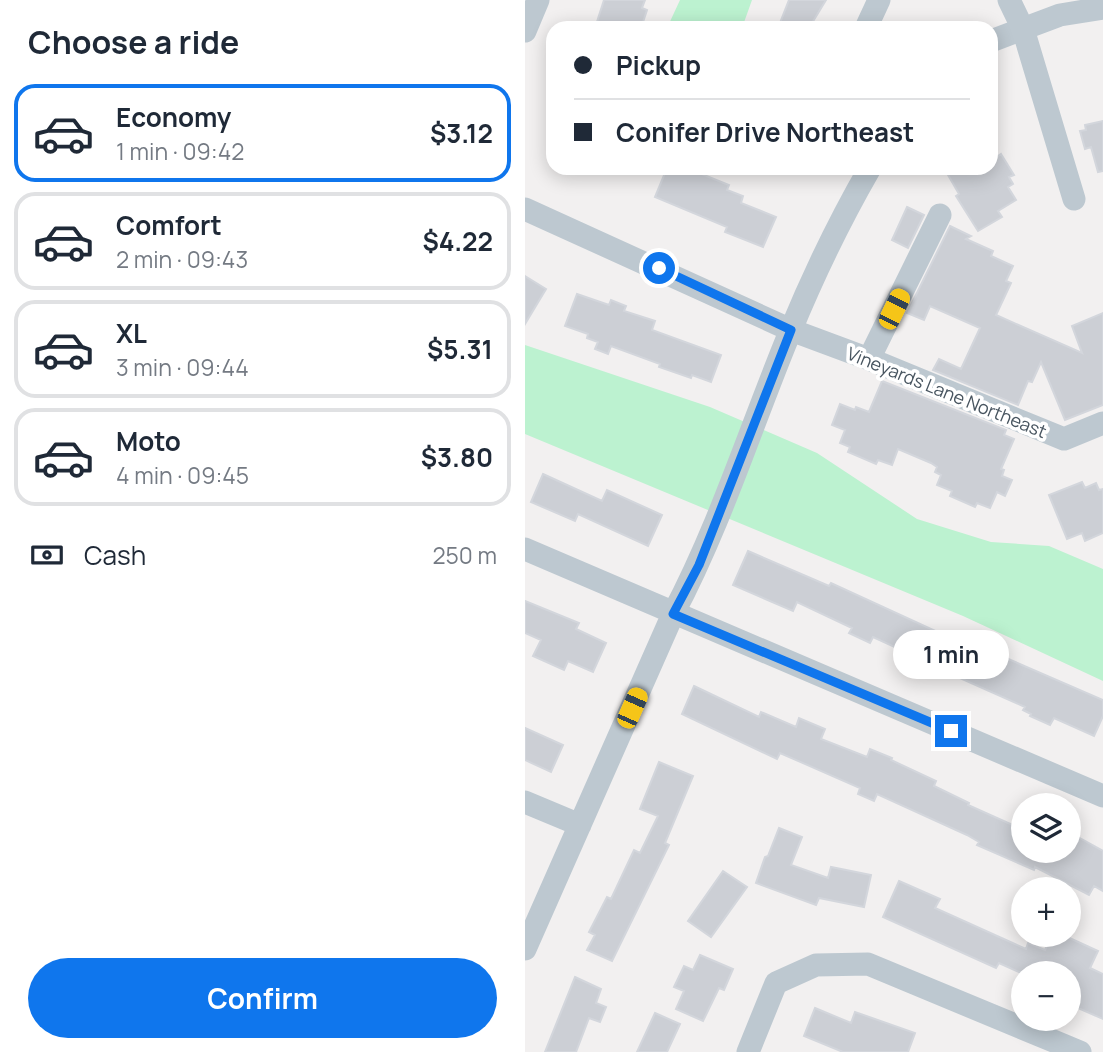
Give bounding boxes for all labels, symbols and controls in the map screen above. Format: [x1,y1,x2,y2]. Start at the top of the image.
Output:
text: Choose a ride [28,20,239,64]
text: Pickup [616,47,701,83]
text: Economy [116,99,231,135]
icon: car [32,102,95,165]
text: Conifer Drive Northeast [616,114,914,150]
text: $3.12 [430,115,493,151]
text: 1 min · 09:42 [116,135,244,167]
text: Comfort [116,207,222,243]
icon: car [32,210,95,273]
text: $4.22 [423,223,493,259]
text: 2 min · 09:43 [116,243,248,275]
route start [643,252,675,284]
car [876,286,913,332]
text: XL [116,315,147,351]
icon: car [32,318,95,381]
text: $5.31 [427,331,493,367]
street label: Vineyards Lane Northeast [844,341,1050,443]
text: 3 min · 09:44 [116,351,249,383]
text: Moto [116,423,181,459]
icon: car [32,426,95,489]
text: $3.80 [421,439,493,475]
text: 4 min · 09:45 [116,459,249,491]
icon: cash [28,536,66,574]
text: Cash [84,537,146,573]
text: 250 m [432,539,497,571]
callout: 1 min [893,630,1009,678]
text: 1 min [923,638,979,670]
car [614,685,651,731]
route end [935,715,967,747]
map controls [1011,793,1081,1031]
button: layers [1011,793,1081,863]
button: + [1011,877,1081,947]
button: Confirm [28,958,497,1038]
button: − [1011,961,1081,1031]

